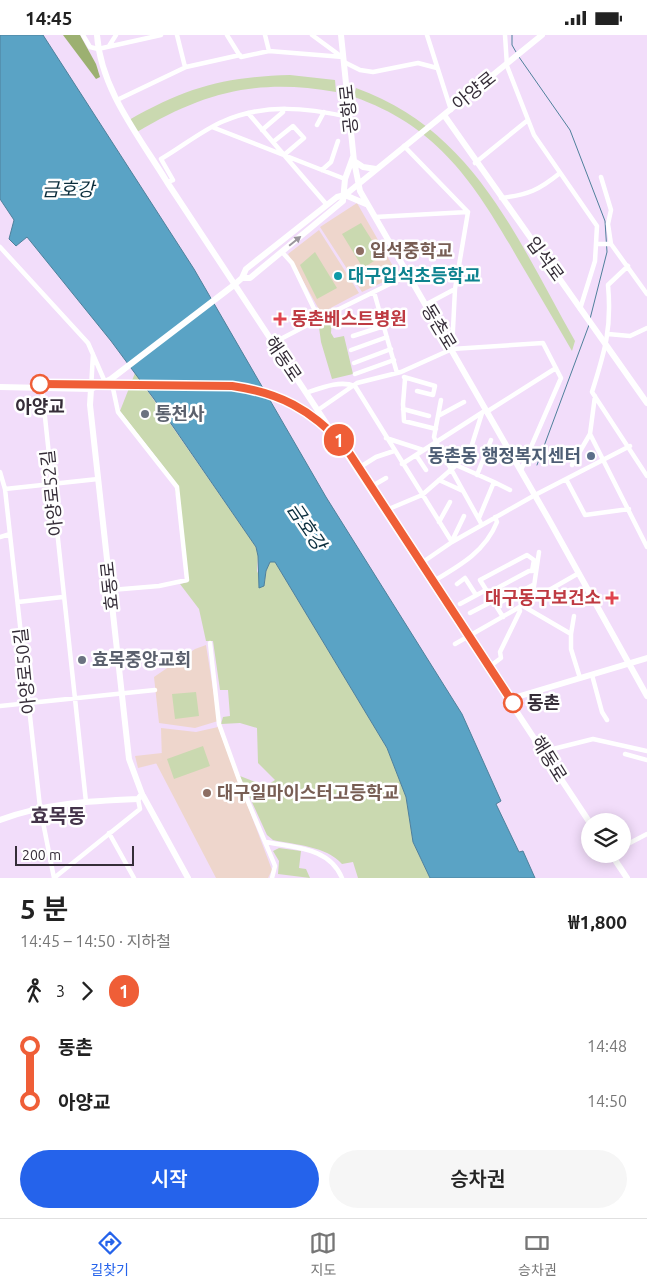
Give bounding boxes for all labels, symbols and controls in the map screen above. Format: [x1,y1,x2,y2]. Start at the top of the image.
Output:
text: 14:45 [25,7,73,29]
street label: 아양로 [448,67,499,114]
street label: 공항로 [335,83,361,135]
water label: 금호강 [42,178,97,200]
street label: 입석로 [523,232,569,284]
one-way arrow [289,236,302,247]
place label: 입석중학교 [370,240,453,260]
marker: 입석중학교 [354,245,366,257]
place label: 대구입석초등학교 [348,265,480,285]
marker: 대구입석초등학교 [332,270,344,282]
street label: 동촌로 [418,300,461,353]
place label: 동촌베스트병원 [291,308,407,328]
marker: 동촌베스트병원 [273,312,287,326]
street label: 해동로 [262,332,306,385]
marker: 아양교 [30,374,50,394]
place label: 아양교 [15,396,65,416]
place label: 통천사 [155,403,205,423]
marker: 통천사 [139,408,151,420]
line badge: 1 [323,424,355,456]
text: 1 [334,430,344,450]
place label: 동촌동 행정복지센터 [428,445,581,465]
street label: 아양로52길 [37,449,65,537]
marker: 동촌동 행정복지센터 [585,450,597,462]
water label: 금호강 [283,498,332,556]
street label: 효동로 [96,560,122,612]
place label: 대구동구보건소 [485,587,601,607]
marker: 대구동구보건소 [605,591,619,605]
street label: 아양로50길 [10,627,38,715]
place label: 효목중앙교회 [92,649,191,669]
marker: 효목중앙교회 [76,654,88,666]
place label: 동촌 [527,692,560,712]
marker: 동촌 [503,693,523,713]
street label: 해동로 [528,732,571,785]
place label: 대구일마이스터고등학교 [217,782,399,802]
marker: 대구일마이스터고등학교 [201,787,213,799]
district label: 효목동 [30,804,86,827]
map controls [581,813,631,863]
button: layers [581,813,631,863]
scale bar [15,843,134,866]
text: 200 m [22,847,61,863]
text: 5 분 [20,893,68,924]
text: ₩1,800 [568,911,627,933]
text: 14:45 – 14:50 · 지하철 [20,932,171,950]
icon: walk [20,977,48,1005]
icon: forward [73,977,101,1005]
text: 1 [119,981,129,1001]
text: 3 [56,982,65,1000]
text: 동촌 [58,1036,93,1058]
text: 14:48 [587,1037,627,1055]
text: 아양교 [58,1091,110,1113]
text: 14:50 [587,1092,627,1110]
button: 시작 [20,1150,319,1208]
button: 승차권 [329,1150,627,1208]
tab: 길찾기 [90,1229,129,1279]
tab: 지도 [309,1229,337,1279]
tab: 승차권 [518,1229,557,1279]

